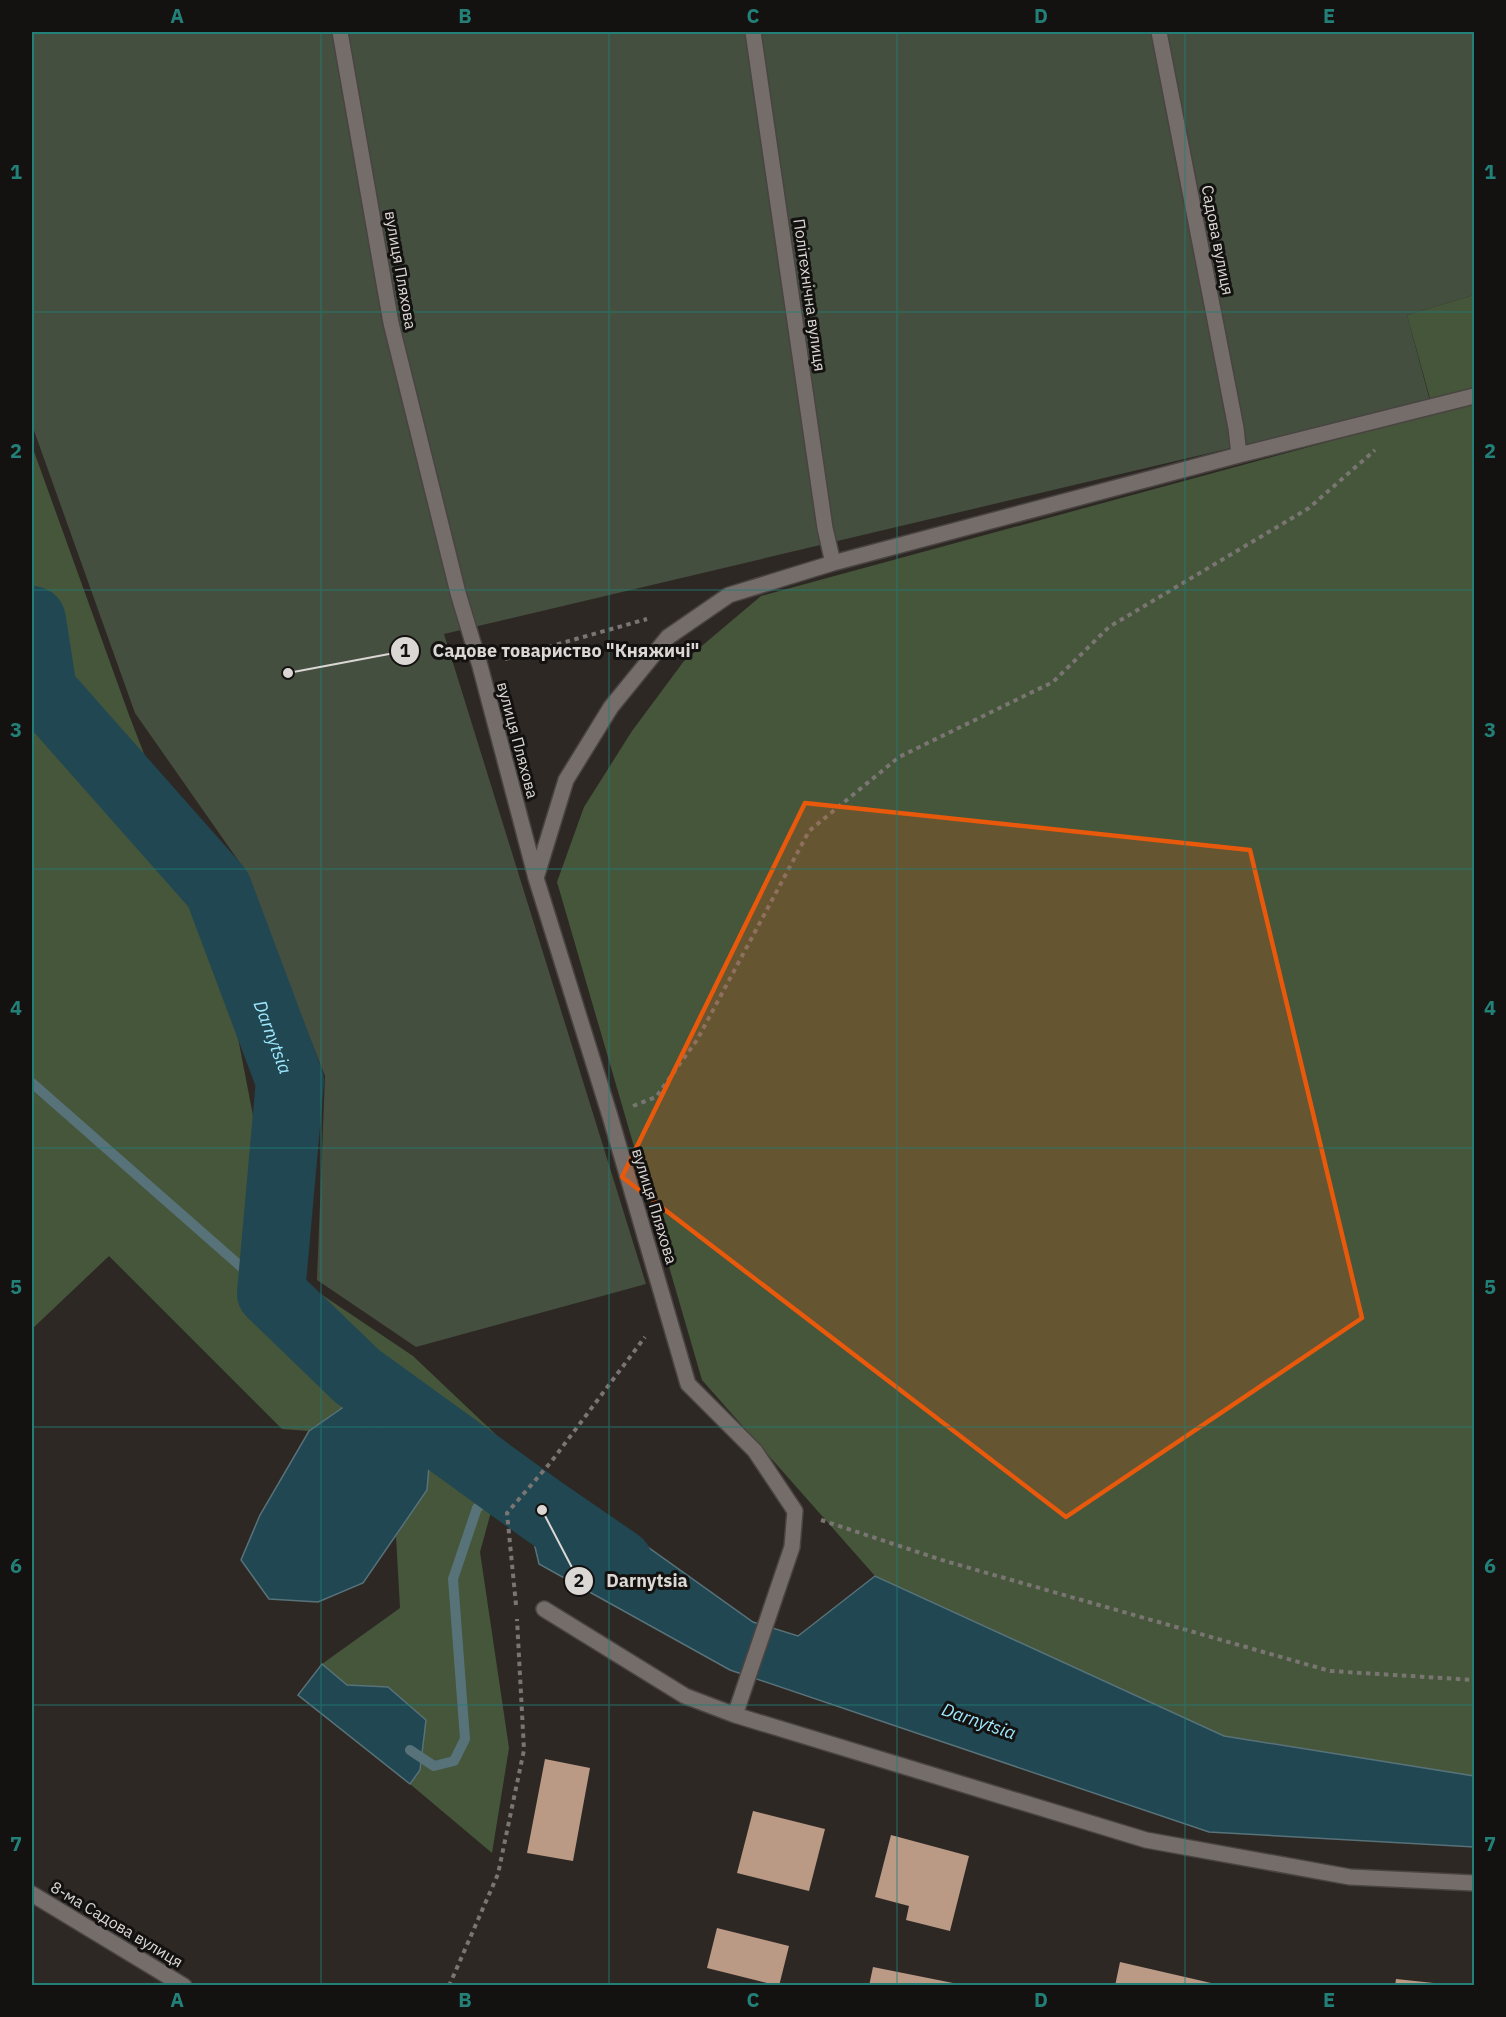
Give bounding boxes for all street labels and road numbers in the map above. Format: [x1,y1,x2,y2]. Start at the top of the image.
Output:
street label: Садова вулиця [1198,183,1238,297]
street label: вулиця Пляхова [381,209,421,331]
street label: Політехнічна вулиця [789,217,831,373]
street label: вулиця Пляхова [493,680,543,801]
street label: вулиця Пляхова [628,1146,682,1267]
street label: 8-ма Садова вулиця [47,1877,187,1971]

